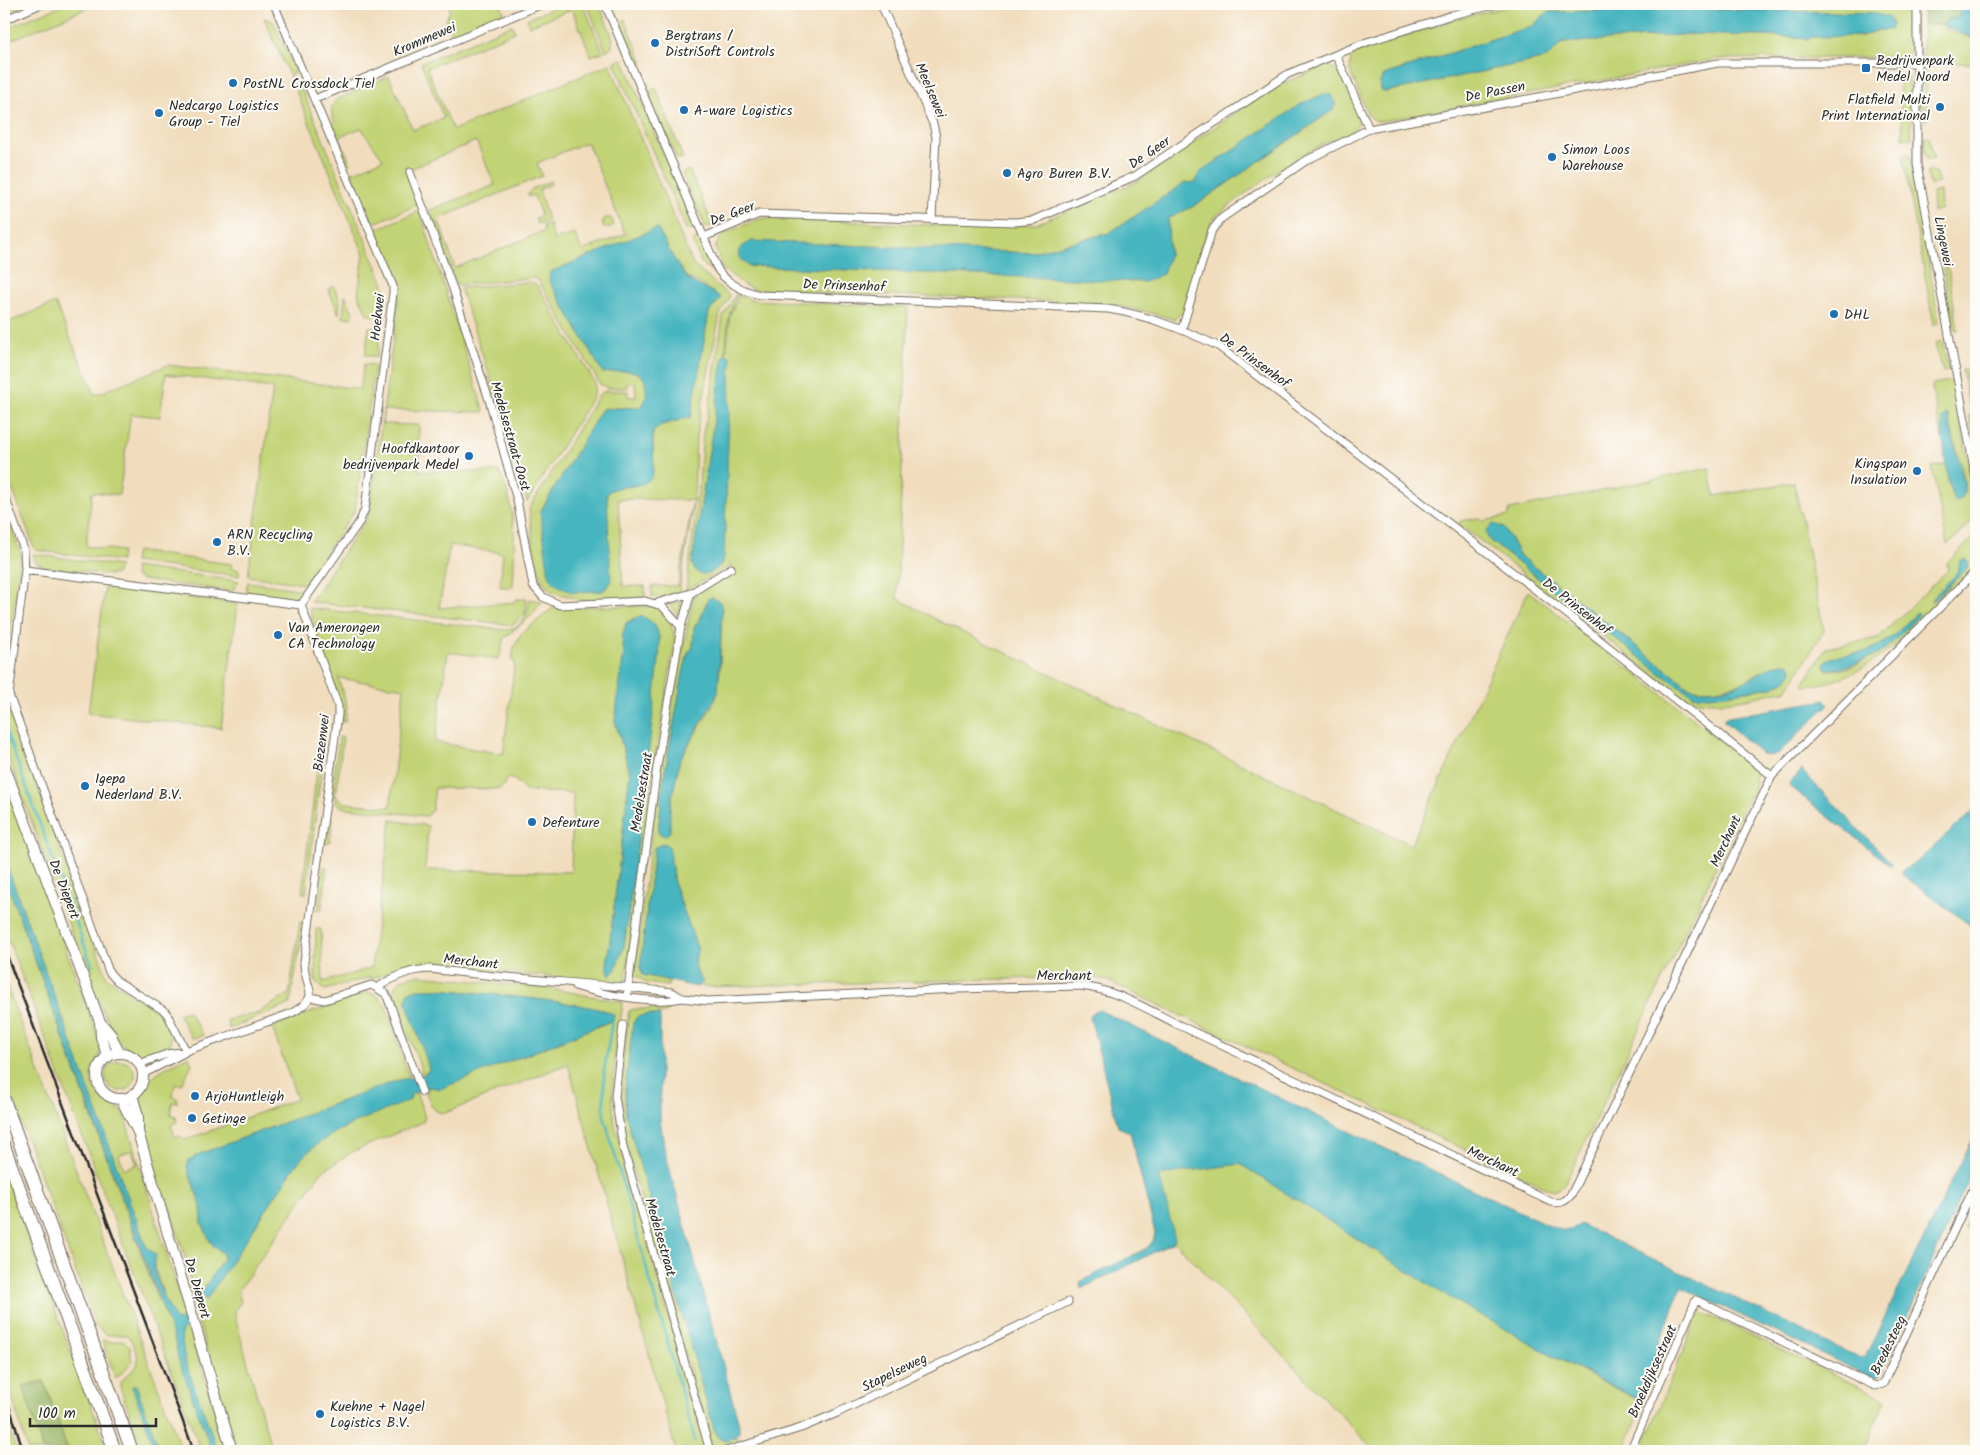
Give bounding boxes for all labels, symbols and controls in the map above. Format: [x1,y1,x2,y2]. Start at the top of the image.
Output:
street label: Krommewei [389,16,460,63]
place label: Bergtrans / DistriSoft Controls [665,25,775,63]
marker: Bergtrans / DistriSoft Controls [649,37,661,49]
place label: Bedrijvenpark Medel Noord [1876,50,1954,88]
street label: Meelsewei [909,59,952,122]
marker: Bedrijvenpark Medel Noord [1860,62,1872,74]
place label: PostNL Crossdock Tiel [243,73,375,95]
street label: De Passen [1463,75,1527,109]
marker: PostNL Crossdock Tiel [227,77,239,89]
place label: Flatfield Multi Print International [1821,89,1931,127]
place label: Nedcargo Logistics Group - Tiel [169,95,279,133]
place label: A-ware Logistics [694,100,792,122]
marker: Flatfield Multi Print International [1934,101,1946,113]
marker: A-ware Logistics [678,104,690,116]
marker: Nedcargo Logistics Group - Tiel [153,107,165,119]
street label: De Geer [1124,130,1176,175]
place label: Simon Loos Warehouse [1562,139,1630,177]
marker: Simon Loos Warehouse [1546,151,1558,163]
place label: Agro Buren B.V. [1017,163,1111,185]
marker: Agro Buren B.V. [1001,167,1013,179]
street label: De Geer [707,195,759,232]
street label: Lingewei [1927,214,1959,269]
street label: De Prinsenhof [802,274,887,298]
street label: Hoekwei [365,292,391,342]
place label: DHL [1844,304,1870,326]
marker: DHL [1828,308,1840,320]
street label: De Prinsenhof [1214,328,1296,395]
street label: Medelsestraat-Oost [484,379,536,494]
place label: Hoofdkantoor bedrijvenpark Medel [343,438,460,476]
marker: Hoofdkantoor bedrijvenpark Medel [463,450,475,462]
place label: Kingspan Insulation [1850,453,1907,491]
marker: Kingspan Insulation [1911,465,1923,477]
place label: ARN Recycling B.V. [227,524,313,562]
marker: ARN Recycling B.V. [211,536,223,548]
street label: De Prinsenhof [1537,573,1617,642]
place label: Van Amerongen CA Technology [288,617,380,655]
marker: Van Amerongen CA Technology [272,629,284,641]
street label: Biezenwei [308,713,336,773]
street label: Medelsestraat [625,750,659,834]
place label: Igepa Nederland B.V. [95,768,182,806]
marker: Igepa Nederland B.V. [79,780,91,792]
street label: Merchant [1704,811,1748,871]
place label: Defenture [542,812,600,834]
marker: Defenture [526,816,538,828]
street label: De Diepert [43,856,86,923]
street label: Merchant [442,948,500,976]
street label: Merchant [1036,965,1092,987]
place label: ArjoHuntleigh [205,1086,284,1108]
marker: ArjoHuntleigh [189,1090,201,1102]
place label: Getinge [202,1108,247,1130]
marker: Getinge [186,1112,198,1124]
street label: Merchant [1463,1140,1523,1184]
street label: Medelsestraat [638,1195,682,1280]
street label: De Diepert [178,1255,216,1322]
street label: Bredesteeg [1865,1312,1913,1379]
street label: Broekdijksestraat [1623,1321,1684,1422]
street label: Stapelseweg [858,1348,931,1398]
scale bar [30,1395,156,1427]
place label: Kuehne + Nagel Logistics B.V. [330,1396,425,1434]
text: 100 m [38,1402,76,1426]
marker: Kuehne + Nagel Logistics B.V. [314,1408,326,1420]

